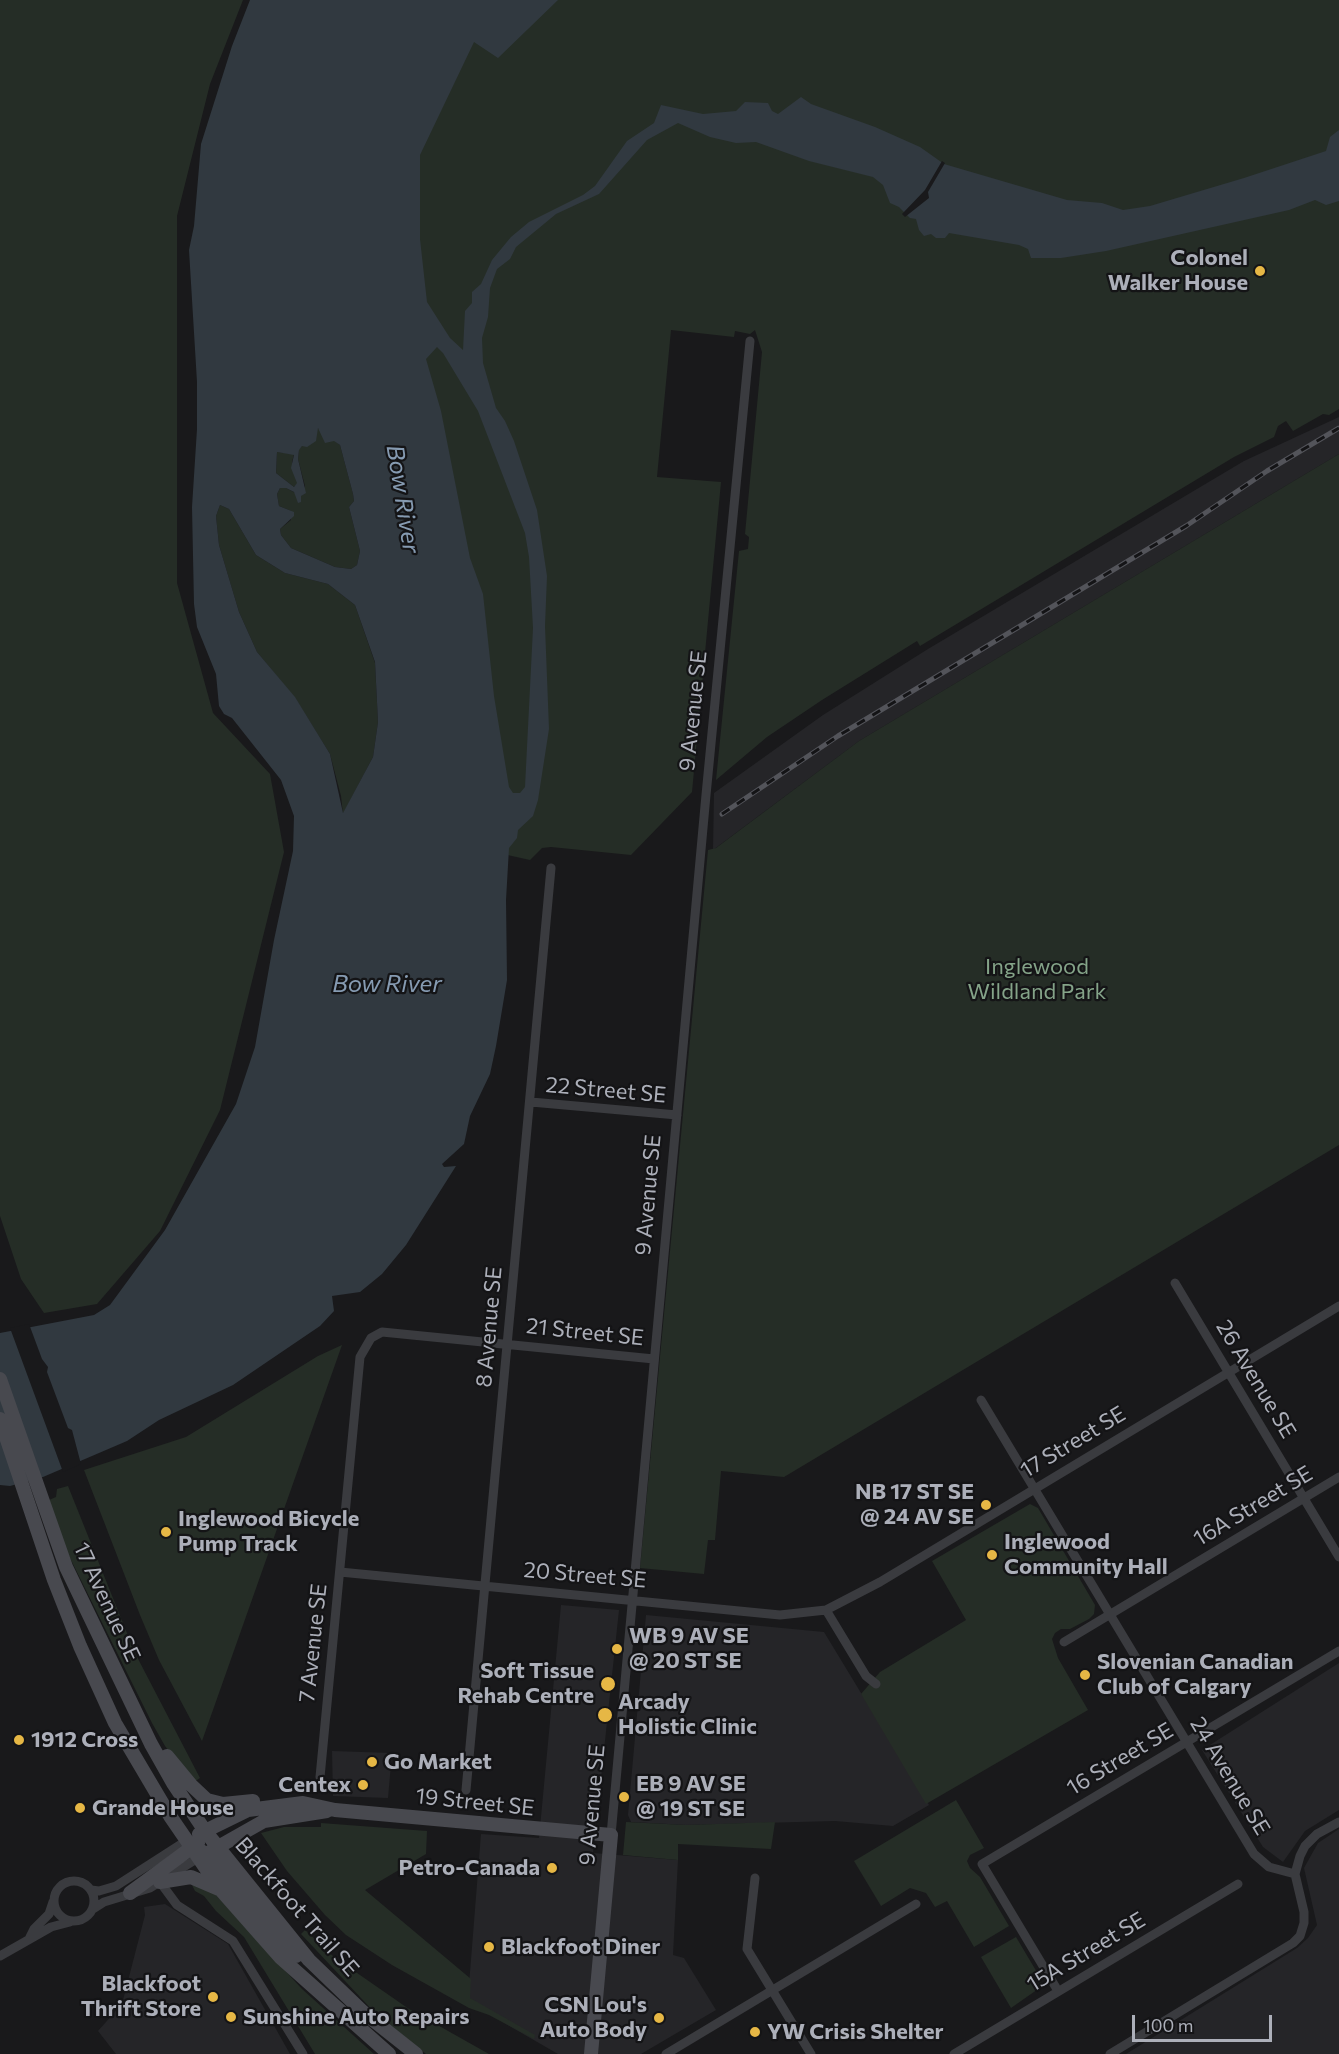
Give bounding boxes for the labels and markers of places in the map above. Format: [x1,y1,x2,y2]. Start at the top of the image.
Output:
place label: Colonel Walker House [1108,245,1248,296]
marker: Colonel Walker House [1253,264,1267,278]
place label: NB 17 ST SE @ 24 AV SE [855,1479,974,1530]
marker: NB 17 ST SE @ 24 AV SE [979,1498,993,1512]
place label: Inglewood Bicycle Pump Track [178,1506,359,1558]
marker: Inglewood Bicycle Pump Track [159,1525,173,1539]
place label: Inglewood Community Hall [1004,1529,1168,1580]
marker: Inglewood Community Hall [985,1548,999,1562]
place label: WB 9 AV SE @ 20 ST SE [629,1623,749,1675]
marker: WB 9 AV SE @ 20 ST SE [610,1642,624,1656]
place label: Slovenian Canadian Club of Calgary [1097,1649,1294,1700]
place label: Soft Tissue Rehab Centre [457,1658,594,1710]
marker: Slovenian Canadian Club of Calgary [1078,1668,1092,1682]
marker: Soft Tissue Rehab Centre [599,1675,617,1693]
place label: Arcady Holistic Clinic [618,1689,757,1741]
marker: Arcady Holistic Clinic [596,1706,614,1724]
place label: 1912 Cross [31,1727,138,1753]
marker: 1912 Cross [12,1733,26,1747]
place label: Go Market [384,1749,492,1775]
marker: Go Market [365,1755,379,1769]
place label: EB 9 AV SE @ 19 ST SE [636,1771,746,1822]
place label: Centex [278,1772,351,1798]
marker: Centex [356,1778,370,1792]
marker: EB 9 AV SE @ 19 ST SE [617,1790,631,1804]
place label: Grande House [92,1795,234,1821]
marker: Grande House [73,1801,87,1815]
place label: Petro-Canada [399,1855,540,1881]
marker: Petro-Canada [545,1861,559,1875]
place label: Blackfoot Diner [501,1934,660,1960]
marker: Blackfoot Diner [482,1940,496,1954]
place label: Blackfoot Thrift Store [81,1971,201,2023]
marker: Blackfoot Thrift Store [206,1990,220,2004]
place label: CSN Lou's Auto Body [540,1992,647,2044]
place label: Sunshine Auto Repairs [243,2004,470,2030]
marker: Sunshine Auto Repairs [224,2010,238,2024]
marker: CSN Lou's Auto Body [652,2011,666,2025]
place label: YW Crisis Shelter [767,2019,944,2045]
marker: YW Crisis Shelter [748,2025,762,2039]

